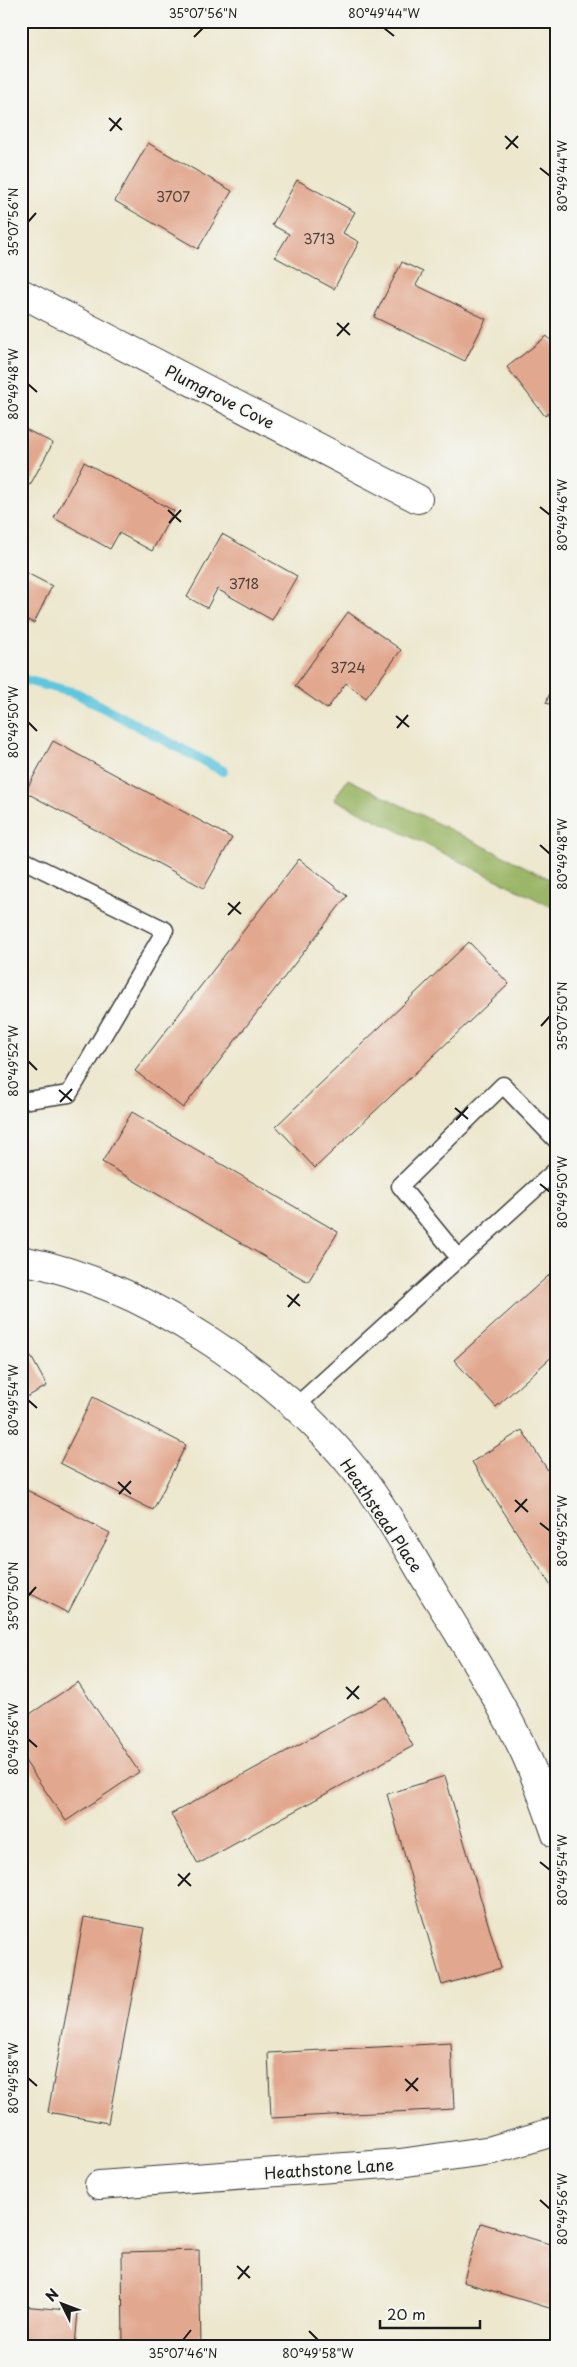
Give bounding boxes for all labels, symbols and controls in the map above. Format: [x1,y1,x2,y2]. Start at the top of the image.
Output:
text: 35°07'56"N [169,4,237,22]
text: 80°49'44"W [348,4,421,22]
text: 80°49'44"W [553,139,571,212]
house number: 3707 [156,186,190,207]
text: 35°07'56"N [4,188,22,256]
house number: 3713 [303,228,335,249]
text: 80°49'48"W [4,348,22,420]
street label: Plumgrove Cove [161,358,279,434]
text: 80°49'46"W [553,478,571,551]
house number: 3718 [229,573,259,594]
house number: 3724 [330,657,366,678]
text: 80°49'50"W [4,685,22,758]
text: 80°49'48"W [553,818,571,890]
text: 35°07'50"N [553,982,571,1050]
text: 80°49'52"W [4,1024,22,1097]
text: 80°49'50"W [553,1155,571,1228]
text: 80°49'54"W [4,1364,22,1436]
street label: Heathstead Place [335,1453,429,1577]
text: 80°49'52"W [553,1494,571,1567]
text: 35°07'50"N [4,1562,22,1630]
text: 80°49'56"W [4,1702,22,1775]
text: 80°49'54"W [553,1834,571,1906]
text: 80°49'58"W [4,2042,22,2114]
street label: Heathstone Lane [263,2151,395,2185]
text: 80°49'56"W [553,2172,571,2245]
north arrow [38,2280,88,2330]
text: N [40,2284,63,2306]
scale bar [380,2297,480,2329]
text: 20 m [387,2302,426,2325]
text: 35°07'46"N [149,2344,217,2362]
text: 80°49'58"W [282,2344,354,2362]

